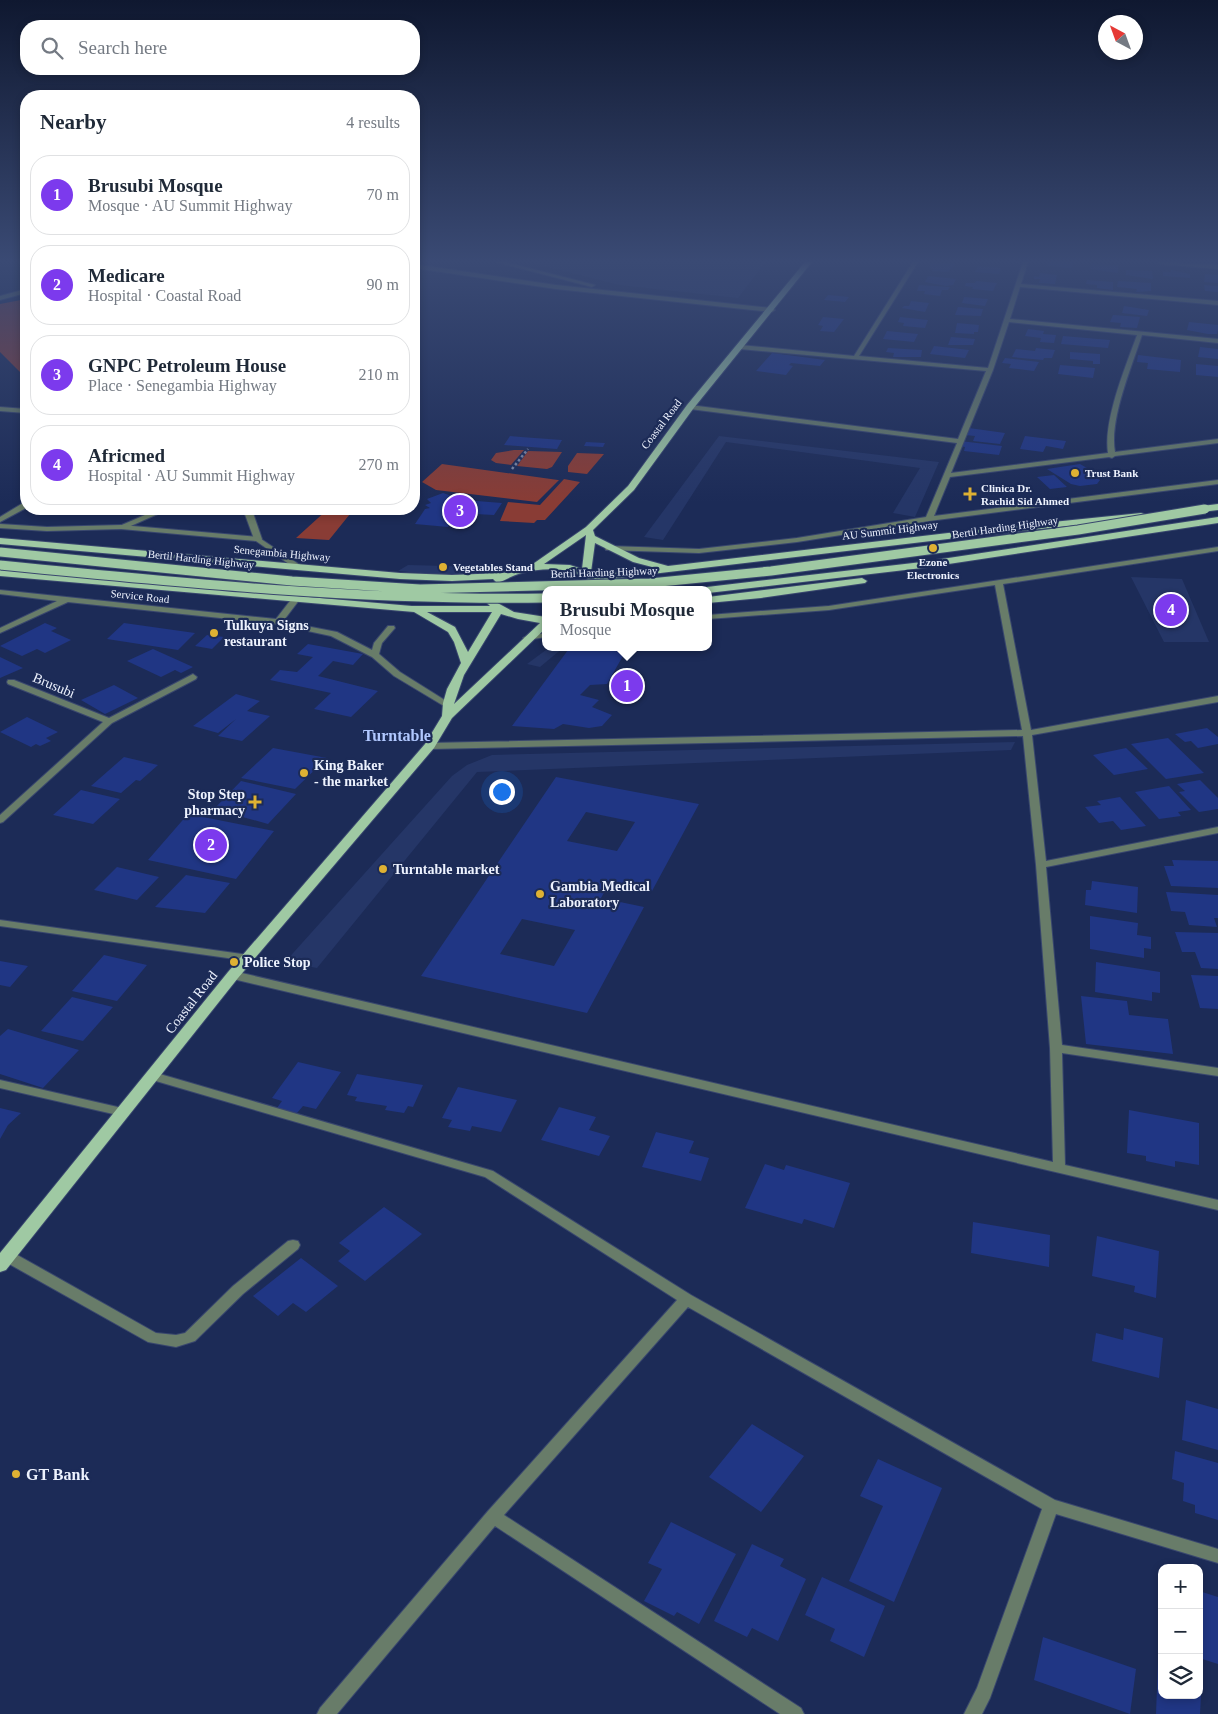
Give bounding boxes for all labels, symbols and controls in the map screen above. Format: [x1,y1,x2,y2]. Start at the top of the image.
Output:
north arrow [1098,15,1143,60]
search box [20,20,420,75]
icon: search [38,34,66,62]
text: Search here [78,37,167,58]
text: Nearby [40,110,107,134]
text: 4 results [346,114,400,131]
text: Brusubi Mosque [88,175,223,196]
text: 1 [53,186,61,203]
text: 70 m [367,186,399,203]
text: Mosque · AU Summit Highway [88,197,292,214]
text: Medicare [88,265,165,286]
text: 2 [53,276,61,293]
text: 90 m [367,276,399,293]
text: Hospital · Coastal Road [88,287,241,304]
text: GNPC Petroleum House [88,355,286,376]
text: 3 [53,366,61,383]
text: 210 m [359,366,399,383]
text: Place · Senegambia Highway [88,377,277,394]
street label: Coastal Road [638,396,684,451]
text: Africmed [88,445,165,466]
text: 4 [53,456,61,473]
text: 270 m [359,456,399,473]
text: Hospital · AU Summit Highway [88,467,295,484]
marker: Trust Bank [1069,467,1081,479]
place label: Trust Bank [1085,467,1139,479]
place label: Clinica Dr. Rachid Sid Ahmed [981,482,1069,507]
marker: Clinica Dr. Rachid Sid Ahmed [963,487,977,501]
pin: 3 [444,492,476,530]
street label: Bertil Harding Highway [951,514,1059,540]
street label: AU Summit Highway [841,518,939,542]
marker: Ezone Electronics [927,542,939,554]
street label: Senegambia Highway [233,543,331,563]
street label: Bertil Harding Highway [147,547,255,571]
place label: Ezone Electronics [907,556,960,581]
marker: Vegetables Stand [437,561,449,573]
place label: Vegetables Stand [453,561,533,573]
street label: Bertil Harding Highway [550,564,658,580]
popup [542,586,712,651]
street label: Service Road [110,587,170,605]
pin: 4 [1155,591,1187,629]
text: Brusubi Mosque [560,599,694,620]
place label: Tulkuya Signs restaurant [224,618,309,649]
text: Mosque [560,621,611,638]
marker: Tulkuya Signs restaurant [208,627,220,639]
pin: 1 [611,667,643,705]
street label: Brusubi [30,670,77,701]
district label: Turntable [363,727,431,744]
place label: King Baker - the market [314,758,388,789]
marker: King Baker - the market [298,767,310,779]
your location [489,779,515,805]
place label: Stop Step pharmacy [184,787,245,818]
marker: Stop Step pharmacy [249,796,261,808]
pin: 2 [195,826,227,864]
place label: Turntable market [393,862,500,877]
marker: Turntable market [377,863,389,875]
place label: Gambia Medical Laboratory [550,879,650,910]
marker: Gambia Medical Laboratory [534,888,546,900]
place label: Police Stop [244,955,311,970]
marker: Police Stop [228,956,240,968]
street label: Coastal Road [162,968,220,1036]
place label: GT Bank [26,1466,89,1483]
marker: GT Bank [10,1468,22,1480]
map controls [1158,1564,1203,1699]
button: + [1158,1564,1203,1609]
button: − [1158,1609,1203,1654]
button: layers [1158,1654,1203,1699]

